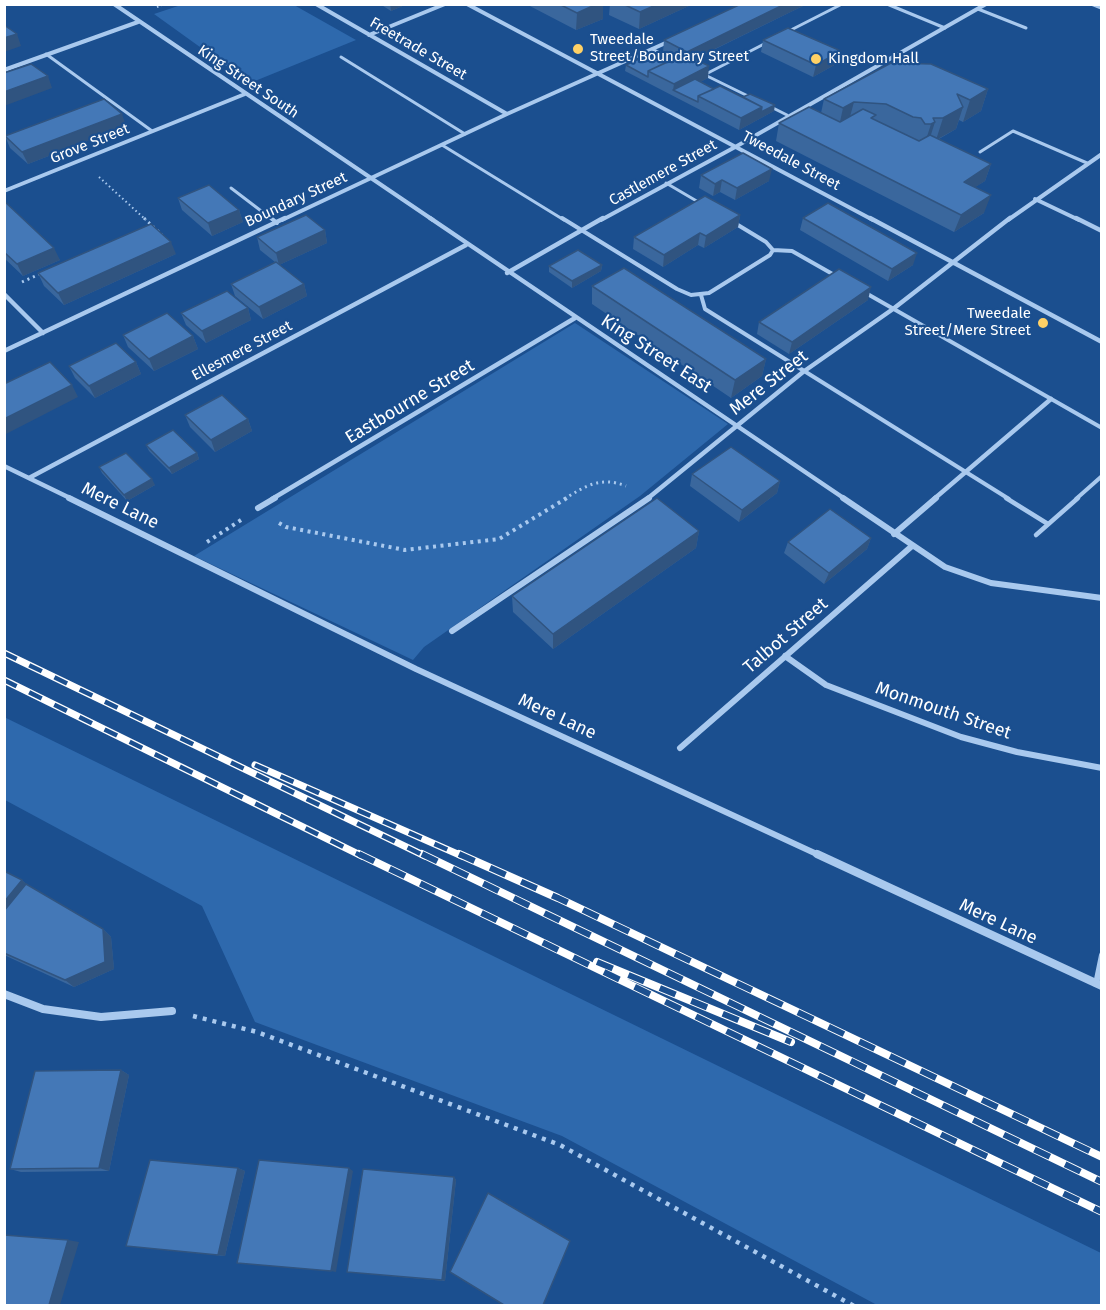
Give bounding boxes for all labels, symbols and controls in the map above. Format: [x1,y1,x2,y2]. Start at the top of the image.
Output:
street label: Freetrade Street [366,14,470,84]
place label: Tweedale Street/Boundary Street [590,31,749,66]
street label: King Street South [194,41,302,123]
marker: Tweedale Street/Boundary Street [571,42,585,56]
place label: Kingdom Hall [828,50,919,68]
marker: Kingdom Hall [809,52,823,66]
street label: Grove Street [48,120,132,168]
street label: Tweedale Street [739,128,843,194]
street label: Castlemere Street [606,136,720,210]
street label: Boundary Street [242,169,350,231]
place label: Tweedale Street/Mere Street [904,305,1031,340]
street label: King Street East [596,310,716,398]
marker: Tweedale Street/Mere Street [1036,316,1050,330]
street label: Ellesmere Street [189,317,295,385]
street label: Mere Street [725,346,813,420]
street label: Eastbourne Street [342,355,478,449]
street label: Mere Lane [78,478,162,534]
street label: Talbot Street [739,594,833,678]
street label: Monmouth Street [872,678,1014,744]
street label: Mere Lane [514,690,600,744]
street label: Mere Lane [955,895,1041,949]

